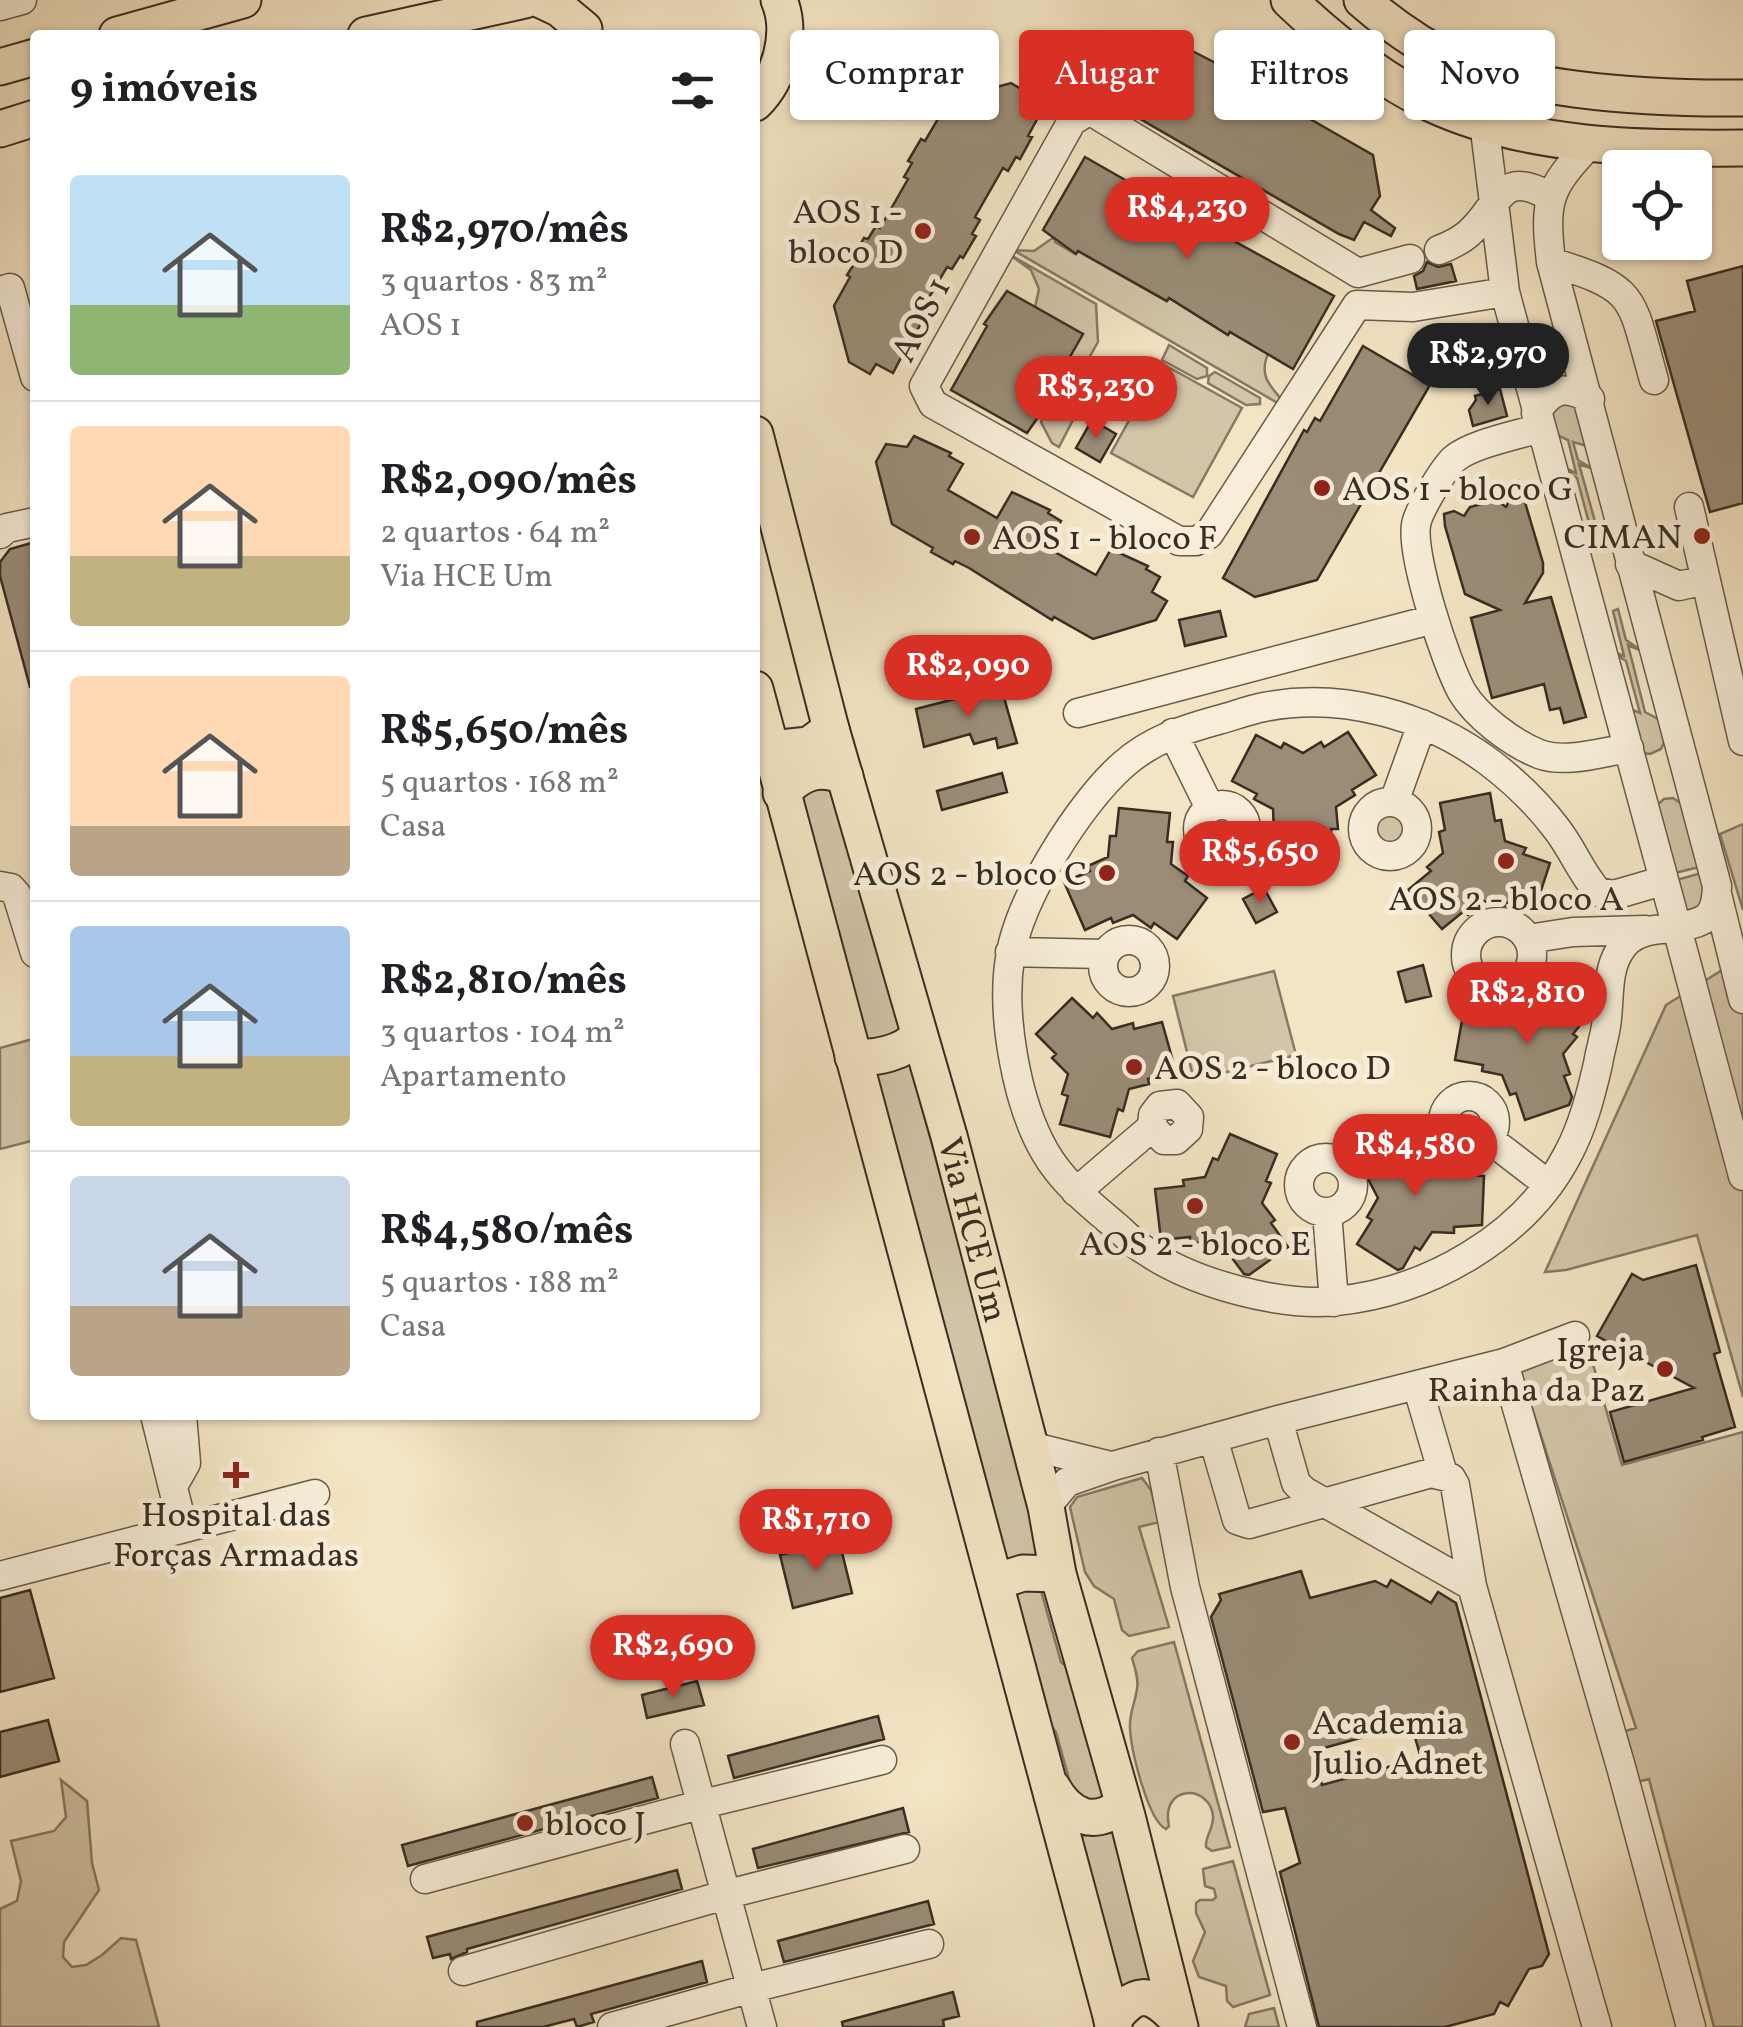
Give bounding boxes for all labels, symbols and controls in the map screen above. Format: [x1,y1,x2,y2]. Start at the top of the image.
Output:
chip: Comprar [790,30,999,120]
chip: Alugar [1019,30,1194,120]
chip: Filtros [1214,30,1384,120]
chip: Novo [1404,30,1555,120]
text: 9 imóveis [70,61,258,120]
icon: filters [665,63,720,118]
map controls [1602,150,1712,260]
button: locate [1602,150,1712,260]
pin: R$4,230 [1095,177,1279,262]
text: R$4,230 [1127,187,1247,231]
place label: AOS 1 - bloco D [788,190,903,278]
text: R$2,970/mês [380,202,629,261]
icon: home [150,215,270,335]
marker: AOS 1 - bloco D [912,220,934,242]
text: 3 quartos · 83 m² [380,261,608,305]
street label: AOS 1 [881,270,964,371]
text: AOS 1 [380,305,462,349]
pin: R$2,970 [1396,323,1580,408]
text: R$2,970 [1429,333,1547,377]
pin: R$3,230 [1004,356,1188,441]
text: R$3,230 [1037,366,1155,410]
text: R$2,090/mês [380,453,637,512]
icon: home [150,466,270,586]
place label: AOS 1 - bloco G [1342,467,1573,515]
marker: AOS 1 - bloco G [1311,477,1333,499]
text: 2 quartos · 64 m² [380,512,610,556]
place label: CIMAN [1564,515,1682,563]
place label: AOS 1 - bloco F [992,516,1217,564]
marker: CIMAN [1691,525,1713,547]
marker: AOS 1 - bloco F [961,526,983,548]
text: Via HCE Um [380,556,553,600]
pin: R$2,090 [876,635,1060,720]
text: R$2,090 [906,645,1030,689]
text: R$5,650/mês [380,703,628,762]
icon: home [150,716,270,836]
text: 5 quartos · 168 m² [380,762,619,806]
text: Casa [380,806,446,850]
pin: R$5,650 [1168,821,1352,906]
text: R$5,650 [1201,831,1319,875]
marker: AOS 2 - bloco A [1495,850,1517,872]
place label: AOS 2 - bloco C [853,852,1087,900]
marker: AOS 2 - bloco C [1096,862,1118,884]
place label: AOS 2 - bloco A [1388,877,1624,925]
text: R$2,810/mês [380,953,627,1012]
pin: R$2,810 [1435,962,1619,1047]
icon: home [150,966,270,1086]
text: R$2,810 [1469,972,1585,1016]
text: 3 quartos · 104 m² [380,1012,625,1056]
place label: AOS 2 - bloco D [1154,1046,1391,1094]
text: Apartamento [380,1056,567,1100]
marker: AOS 2 - bloco D [1123,1056,1145,1078]
pin: R$4,580 [1323,1114,1507,1199]
text: R$4,580 [1354,1124,1476,1168]
street label: Via HCE Um [923,1133,1018,1328]
marker: AOS 2 - bloco E [1184,1195,1206,1217]
text: R$4,580/mês [380,1203,633,1262]
icon: home [150,1216,270,1336]
place label: AOS 2 - bloco E [1079,1222,1311,1270]
text: 5 quartos · 188 m² [380,1262,619,1306]
text: Casa [380,1306,446,1350]
place label: Igreja Rainha da Paz [1427,1328,1645,1416]
marker: Igreja Rainha da Paz [1654,1358,1676,1380]
marker: Hospital das Forças Armadas [223,1462,249,1488]
pin: R$1,710 [724,1489,908,1574]
place label: Hospital das Forças Armadas [113,1493,359,1581]
text: R$1,710 [761,1499,871,1543]
pin: R$2,690 [581,1615,765,1700]
text: R$2,690 [612,1625,734,1669]
place label: Academia Julio Adnet [1312,1701,1483,1789]
marker: Academia Julio Adnet [1281,1731,1303,1753]
place label: bloco J [545,1802,646,1850]
marker: bloco J [514,1812,536,1834]

